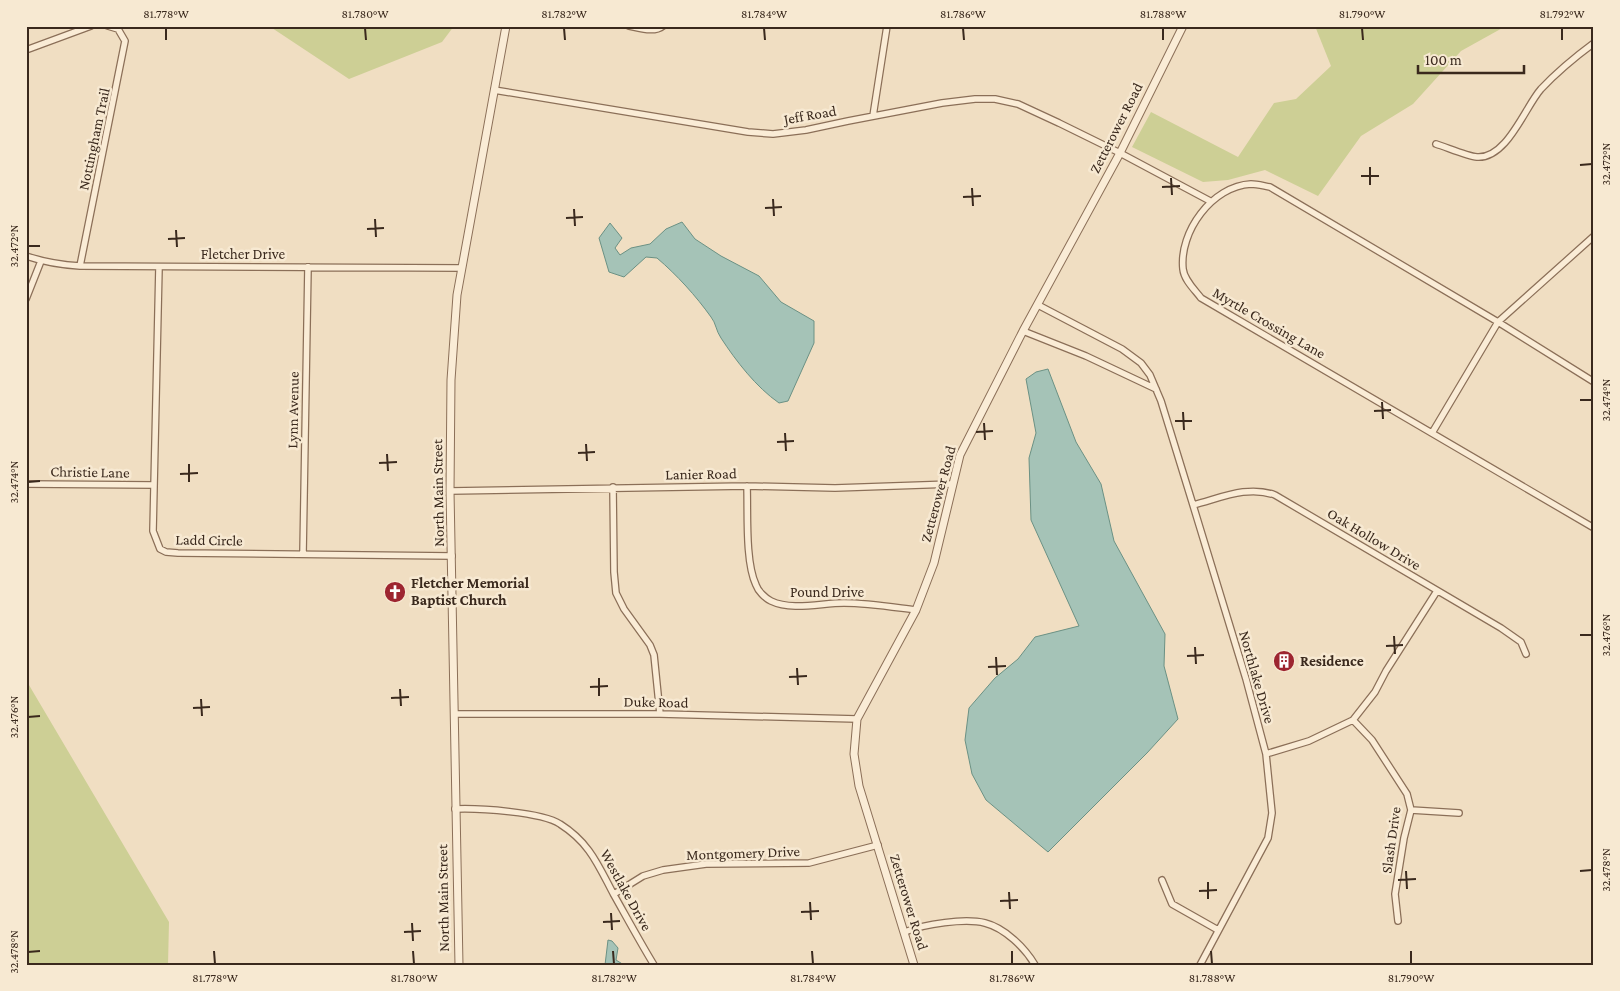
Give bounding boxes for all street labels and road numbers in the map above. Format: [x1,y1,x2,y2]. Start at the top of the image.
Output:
street label: Zetterower Road [1086,80,1146,176]
street label: Nottingham Trail [75,86,114,192]
street label: Jeff Road [780,102,838,129]
street label: Fletcher Drive [201,246,286,262]
street label: Myrtle Crossing Lane [1209,284,1328,363]
street label: Lynn Avenue [284,371,303,449]
street label: North Main Street [429,438,447,547]
street label: Zetterower Road [917,444,959,544]
street label: Christie Lane [50,463,130,481]
street label: Lanier Road [665,465,737,483]
street label: Oak Hollow Drive [1324,505,1424,573]
street label: Ladd Circle [175,531,243,549]
street label: Pound Drive [790,584,864,600]
street label: Northlake Drive [1236,629,1278,726]
street label: Duke Road [623,693,689,711]
street label: Slash Drive [1378,805,1404,874]
street label: North Main Street [434,843,452,952]
street label: Montgomery Drive [686,843,801,864]
street label: Westlake Drive [597,847,655,934]
street label: Zetterower Road [887,852,931,952]

